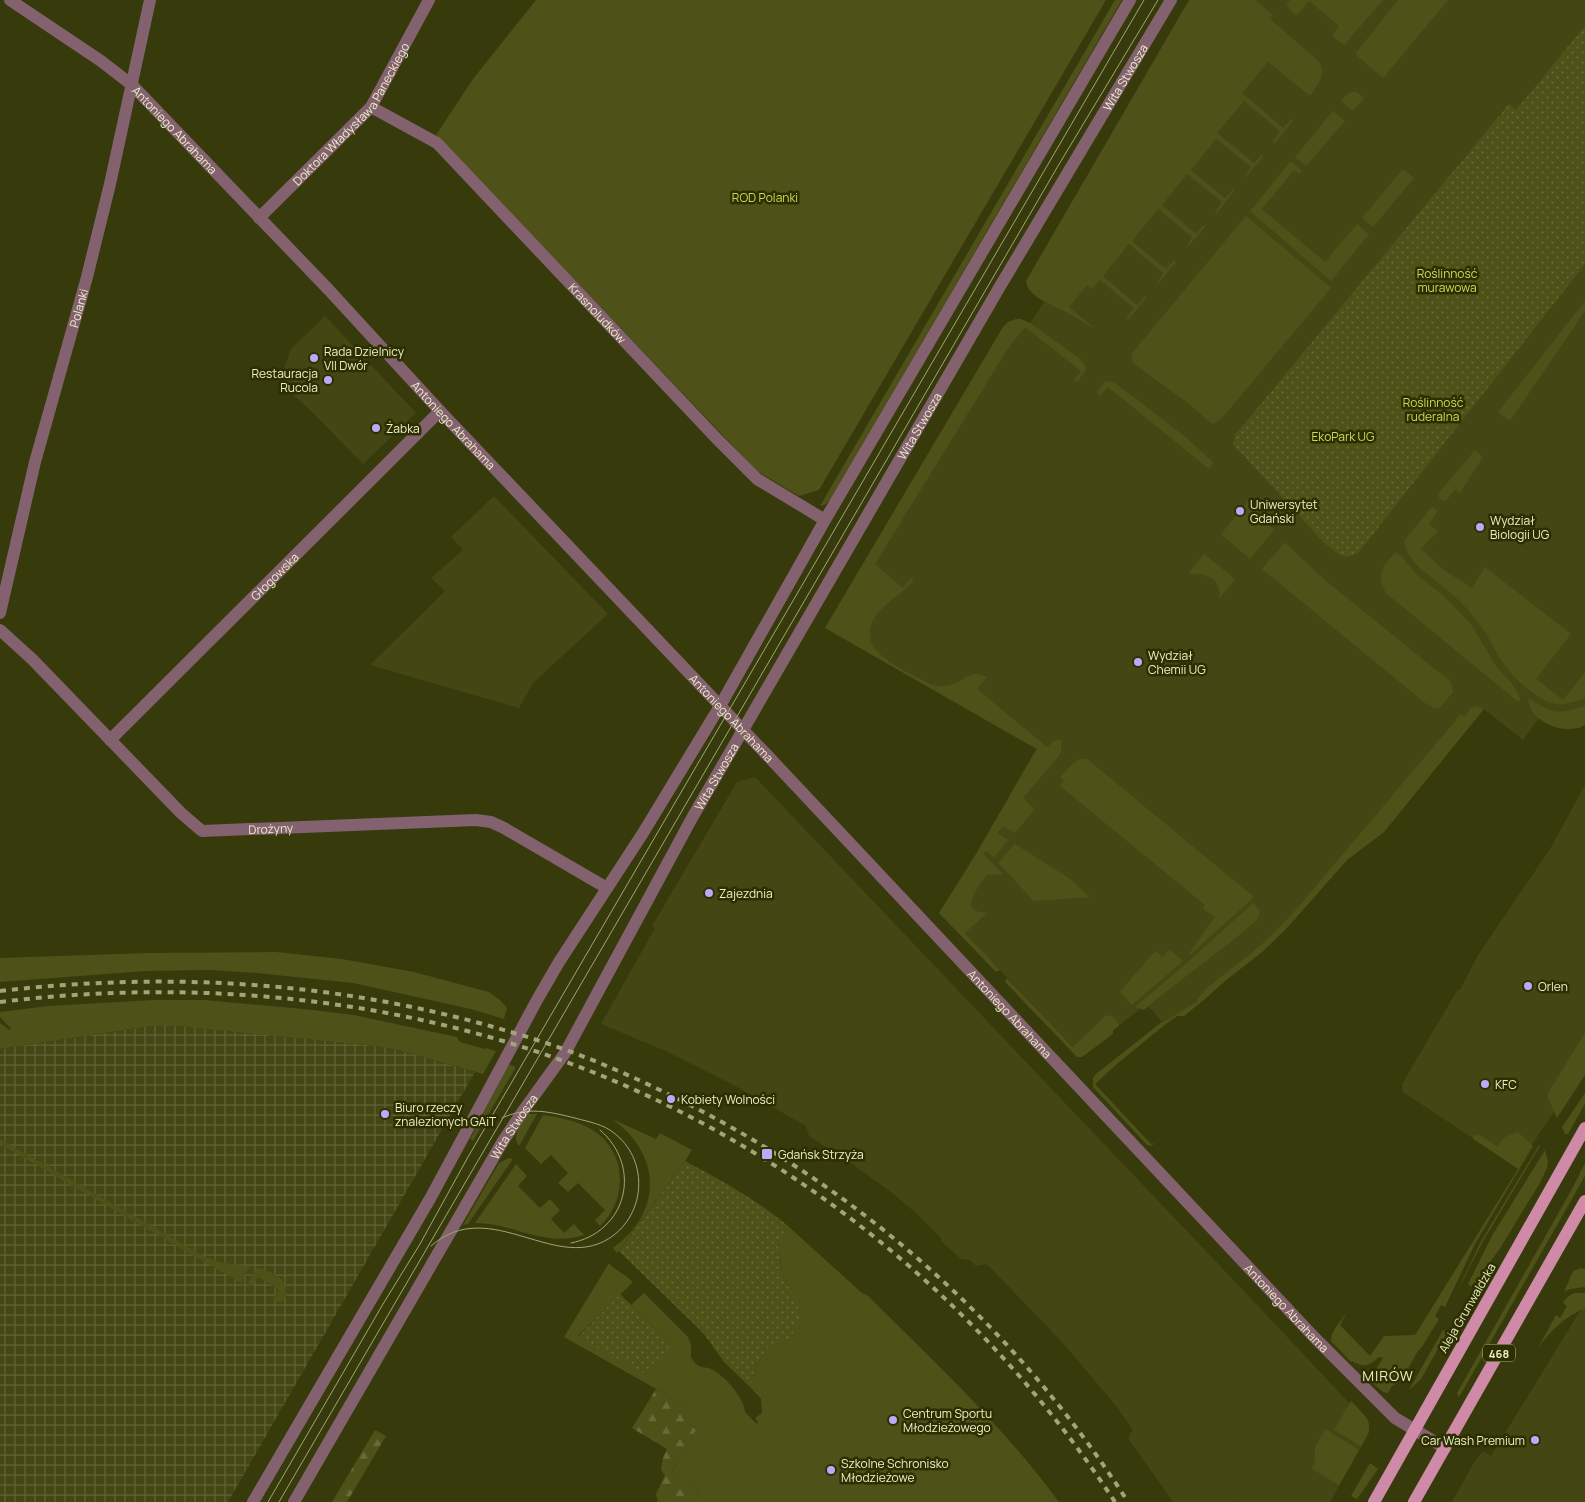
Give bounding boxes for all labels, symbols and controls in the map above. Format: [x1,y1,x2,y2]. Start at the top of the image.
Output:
street label: Doktora Władysława Paneckiego [288,39,413,189]
street label: Wita Stwosza [1098,41,1151,114]
street label: Antoniego Abrahama [129,82,221,177]
park label: ROD Polanki [732,189,798,206]
park label: Roślinność murawowa [1417,265,1478,296]
street label: Krasnoludków [565,279,630,347]
street label: Polanki [65,287,92,329]
place label: Rada Dzielnicy VII Dwór [324,343,405,374]
marker: Rada Dzielnicy VII Dwór [308,352,320,364]
place label: Restauracja Rucola [251,365,318,396]
marker: Restauracja Rucola [322,374,334,386]
street label: Antoniego Abrahama [408,377,500,473]
street label: Wita Stwosza [893,389,945,463]
park label: Roślinność ruderalna [1403,394,1464,425]
place label: Żabka [386,420,420,437]
marker: Żabka [370,422,382,434]
park label: EkoPark UG [1312,428,1375,445]
place label: Uniwersytet Gdański [1250,496,1318,527]
marker: Uniwersytet Gdański [1234,505,1246,517]
place label: Wydział Biologii UG [1490,512,1550,543]
marker: Wydział Biologii UG [1474,521,1486,533]
street label: Głogowska [246,548,302,604]
place label: Wydział Chemii UG [1148,647,1206,678]
marker: Wydział Chemii UG [1132,656,1144,668]
street label: Antoniego Abrahama [686,670,778,766]
street label: Wita Stwosza [690,740,742,813]
street label: Drożyny [248,819,294,838]
place label: Zajezdnia [719,885,773,902]
marker: Zajezdnia [703,887,715,899]
street label: Antoniego Abrahama [964,965,1056,1062]
place label: Orlen [1538,978,1568,995]
marker: Orlen [1522,980,1534,992]
place label: KFC [1495,1076,1517,1093]
marker: KFC [1479,1078,1491,1090]
street label: Wita Stwosza [486,1090,541,1162]
place label: Kobiety Wolności [681,1091,775,1108]
marker: Kobiety Wolności [665,1093,677,1105]
place label: Biuro rzeczy znalezionych GAiT [395,1099,497,1130]
marker: Biuro rzeczy znalezionych GAiT [379,1108,391,1120]
place label: Gdańsk Strzyża [778,1146,864,1163]
marker: Gdańsk Strzyża [760,1147,774,1161]
street label: Antoniego Abrahama [1241,1260,1333,1356]
street label: Aleja Grunwaldzka [1434,1260,1500,1356]
road number: 468 [1483,1345,1515,1362]
district label: MIRÓW [1362,1366,1414,1385]
place label: Centrum Sportu Młodzieżowego [903,1405,992,1436]
marker: Centrum Sportu Młodzieżowego [887,1414,899,1426]
place label: Car Wash Premium [1421,1432,1525,1449]
marker: Car Wash Premium [1529,1434,1541,1446]
place label: Szkolne Schronisko Młodzieżowe [841,1455,949,1486]
marker: Szkolne Schronisko Młodzieżowe [825,1464,837,1476]

